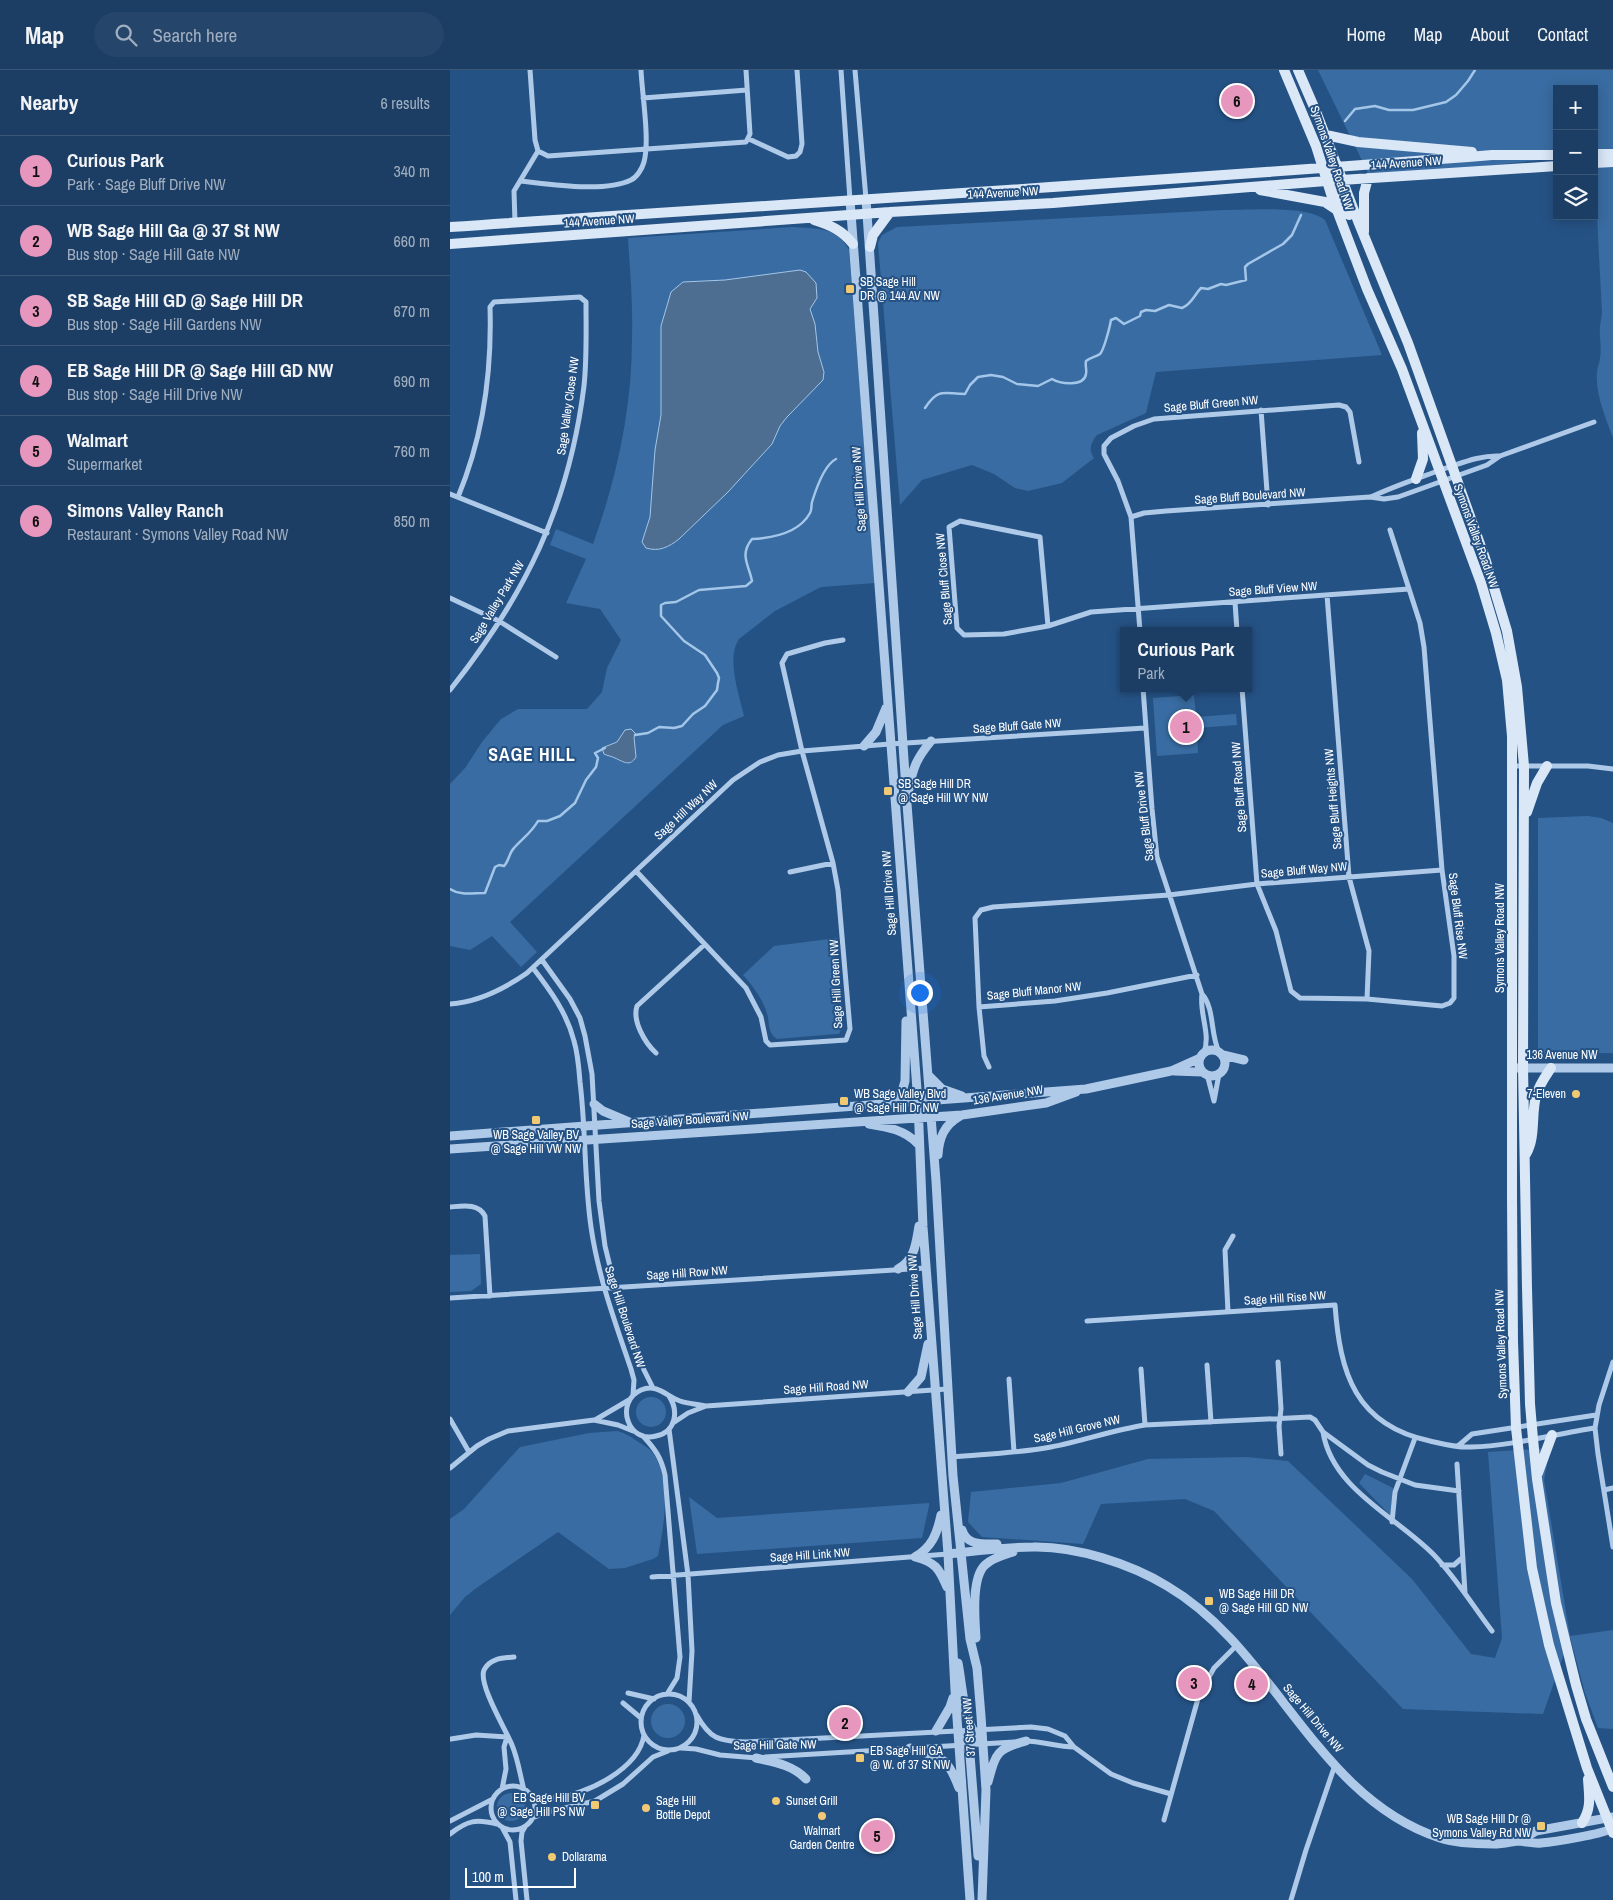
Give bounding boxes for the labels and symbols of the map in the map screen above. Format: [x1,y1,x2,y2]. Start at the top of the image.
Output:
pin: 6 [1221,82,1253,120]
street label: Symons Valley Road NW [1307,104,1358,213]
street label: 144 Avenue NW [1370,152,1443,173]
street label: 144 Avenue NW [967,183,1040,203]
street label: 144 Avenue NW [563,210,636,231]
place label: SB Sage Hill DR @ 144 AV NW [860,274,941,304]
marker: SB Sage Hill DR @ 144 AV NW [844,283,856,295]
street label: Sage Valley Close NW [553,355,583,456]
street label: Sage Bluff Green NW [1163,392,1259,416]
street label: Sage Hill Drive NW [848,445,870,532]
street label: Symons Valley Road NW [1450,482,1503,591]
street label: Sage Bluff Boulevard NW [1194,484,1307,508]
street label: Sage Bluff Close NW [932,532,956,626]
street label: Sage Valley Park NW [466,557,528,646]
street label: Sage Bluff View NW [1228,578,1319,600]
pin: 1 [1170,708,1202,746]
street label: Sage Bluff Gate NW [972,715,1062,737]
street label: Sage Bluff Road NW [1228,741,1250,833]
district label: SAGE HILL [488,742,576,767]
street label: Sage Bluff Heights NW [1321,747,1345,850]
street label: Sage Bluff Drive NW [1130,769,1157,862]
street label: Sage Hill Way NW [651,776,722,844]
place label: SB Sage Hill DR @ Sage Hill WY NW [898,776,989,806]
marker: SB Sage Hill DR @ Sage Hill WY NW [882,785,894,797]
street label: Sage Hill Drive NW [878,849,900,936]
street label: Sage Bluff Way NW [1260,858,1348,882]
street label: Sage Bluff Rise NW [1445,872,1471,961]
street label: Symons Valley Road NW [1492,882,1508,993]
street label: Sage Hill Green NW [826,938,846,1029]
street label: Sage Bluff Manor NW [986,978,1083,1004]
your location [907,980,933,1006]
street label: 136 Avenue NW [1527,1047,1598,1063]
street label: 136 Avenue NW [972,1081,1045,1108]
place label: WB Sage Valley Blvd @ Sage Hill Dr NW [854,1086,946,1116]
place label: 7-Eleven [1527,1086,1566,1102]
marker: 7-Eleven [1570,1088,1582,1100]
marker: WB Sage Valley Blvd @ Sage Hill Dr NW [838,1095,850,1107]
street label: Sage Valley Boulevard NW [631,1108,750,1132]
marker: WB Sage Valley BV @ Sage Hill VW NW [530,1114,542,1126]
place label: WB Sage Valley BV @ Sage Hill VW NW [491,1127,582,1157]
street label: Sage Hill Drive NW [904,1253,926,1340]
street label: Sage Hill Row NW [646,1262,729,1284]
street label: Sage Hill Boulevard NW [601,1264,649,1371]
street label: Sage Hill Rise NW [1244,1287,1327,1309]
street label: Symons Valley Road NW [1491,1288,1511,1399]
street label: Sage Hill Road NW [783,1376,870,1398]
street label: Sage Hill Grove NW [1032,1411,1123,1447]
street label: Sage Hill Link NW [769,1544,851,1566]
place label: WB Sage Hill DR @ Sage Hill GD NW [1219,1586,1309,1616]
marker: WB Sage Hill DR @ Sage Hill GD NW [1203,1595,1215,1607]
pin: 3 [1178,1664,1210,1702]
pin: 4 [1236,1665,1268,1703]
street label: Sage Hill Drive NW [1279,1680,1347,1756]
street label: 37 Street NW [959,1696,979,1757]
pin: 2 [829,1704,861,1742]
street label: Sage Hill Gate NW [733,1736,817,1754]
place label: EB Sage Hill GA @ W. of 37 St NW [870,1743,951,1773]
marker: EB Sage Hill GA @ W. of 37 St NW [854,1752,866,1764]
place label: EB Sage Hill BV @ Sage Hill PS NW [497,1790,586,1820]
place label: Sage Hill Bottle Depot [656,1793,710,1823]
place label: Sunset Grill [786,1793,837,1809]
marker: Sunset Grill [770,1795,782,1807]
marker: EB Sage Hill BV @ Sage Hill PS NW [589,1799,601,1811]
marker: Sage Hill Bottle Depot [640,1802,652,1814]
marker: Walmart Garden Centre [816,1810,828,1822]
place label: WB Sage Hill Dr @ Symons Valley Rd NW [1432,1811,1532,1841]
pin: 5 [861,1817,893,1855]
marker: WB Sage Hill Dr @ Symons Valley Rd NW [1535,1820,1547,1832]
place label: Walmart Garden Centre [789,1823,855,1853]
place label: Dollarama [562,1849,607,1865]
marker: Dollarama [546,1851,558,1863]
scale bar [465,1865,576,1888]

